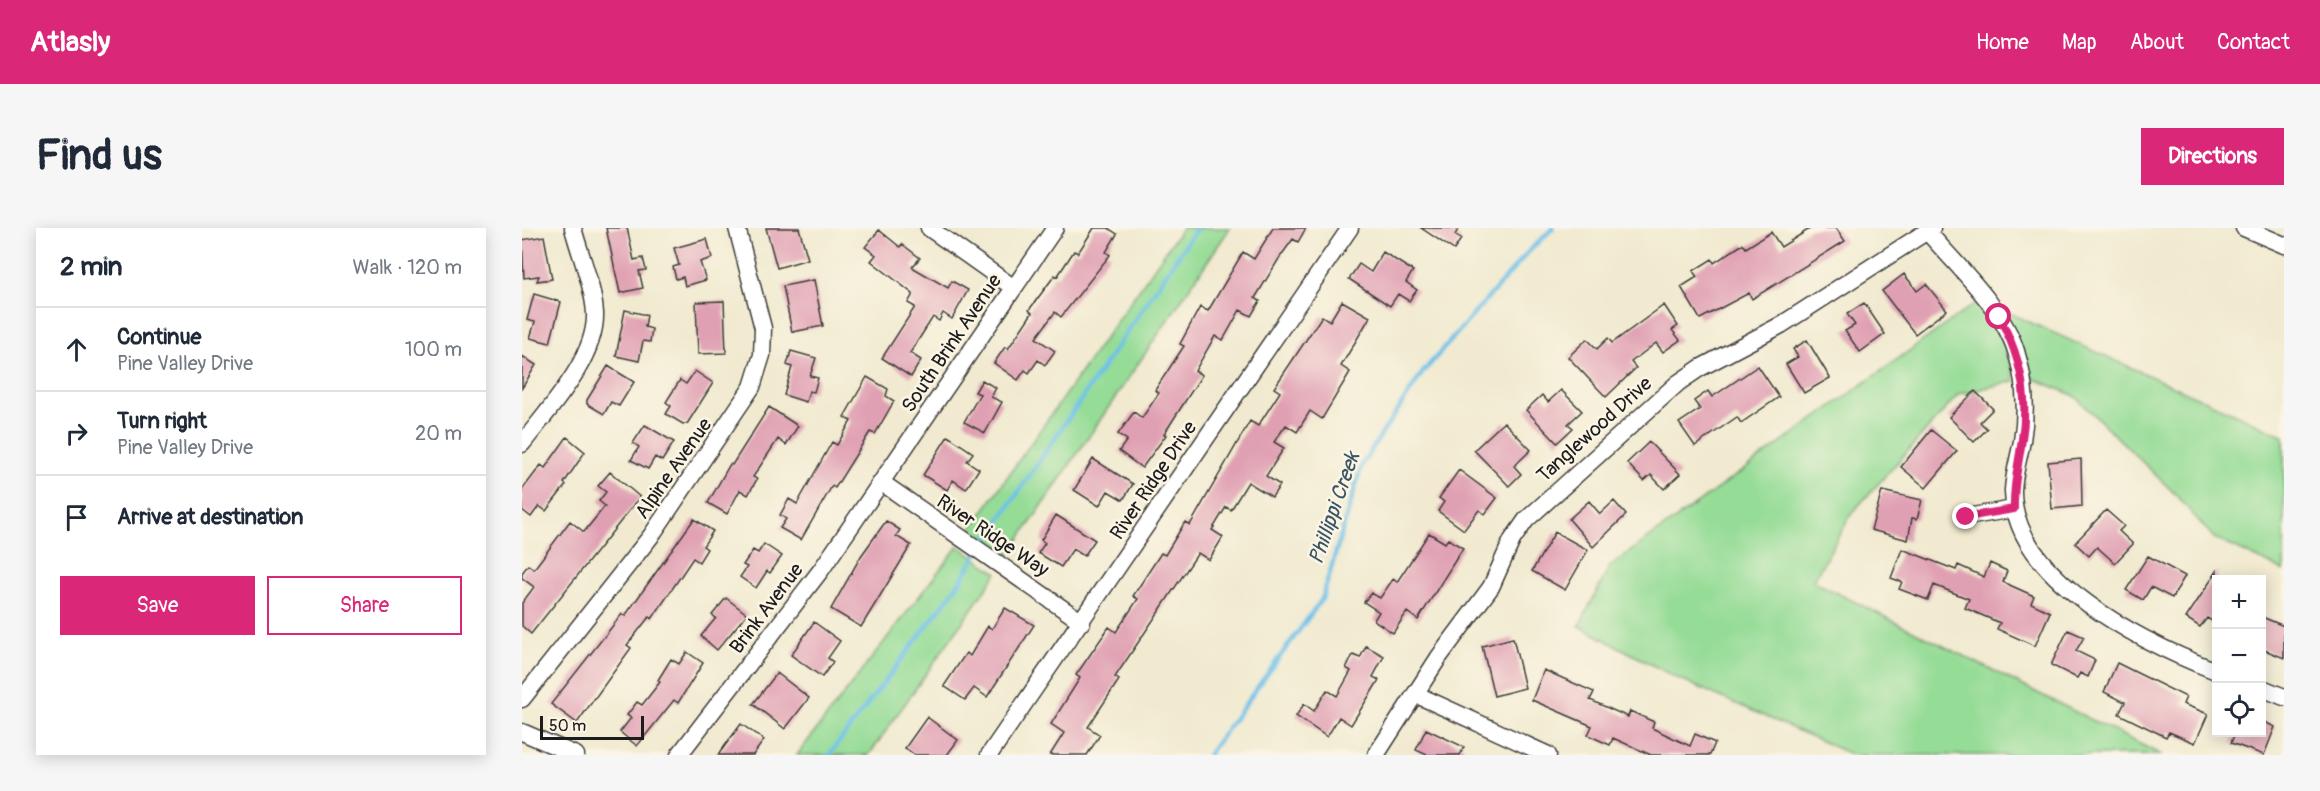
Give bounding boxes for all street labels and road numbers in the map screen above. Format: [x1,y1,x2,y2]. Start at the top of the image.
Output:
street label: South Brink Avenue [896,269,1007,417]
street label: Tanglewood Drive [1532,371,1657,488]
street label: Alpine Avenue [629,413,717,524]
street label: River Ridge Drive [1105,416,1202,544]
street label: River Ridge Way [932,489,1054,582]
street label: Brink Avenue [724,558,809,659]

